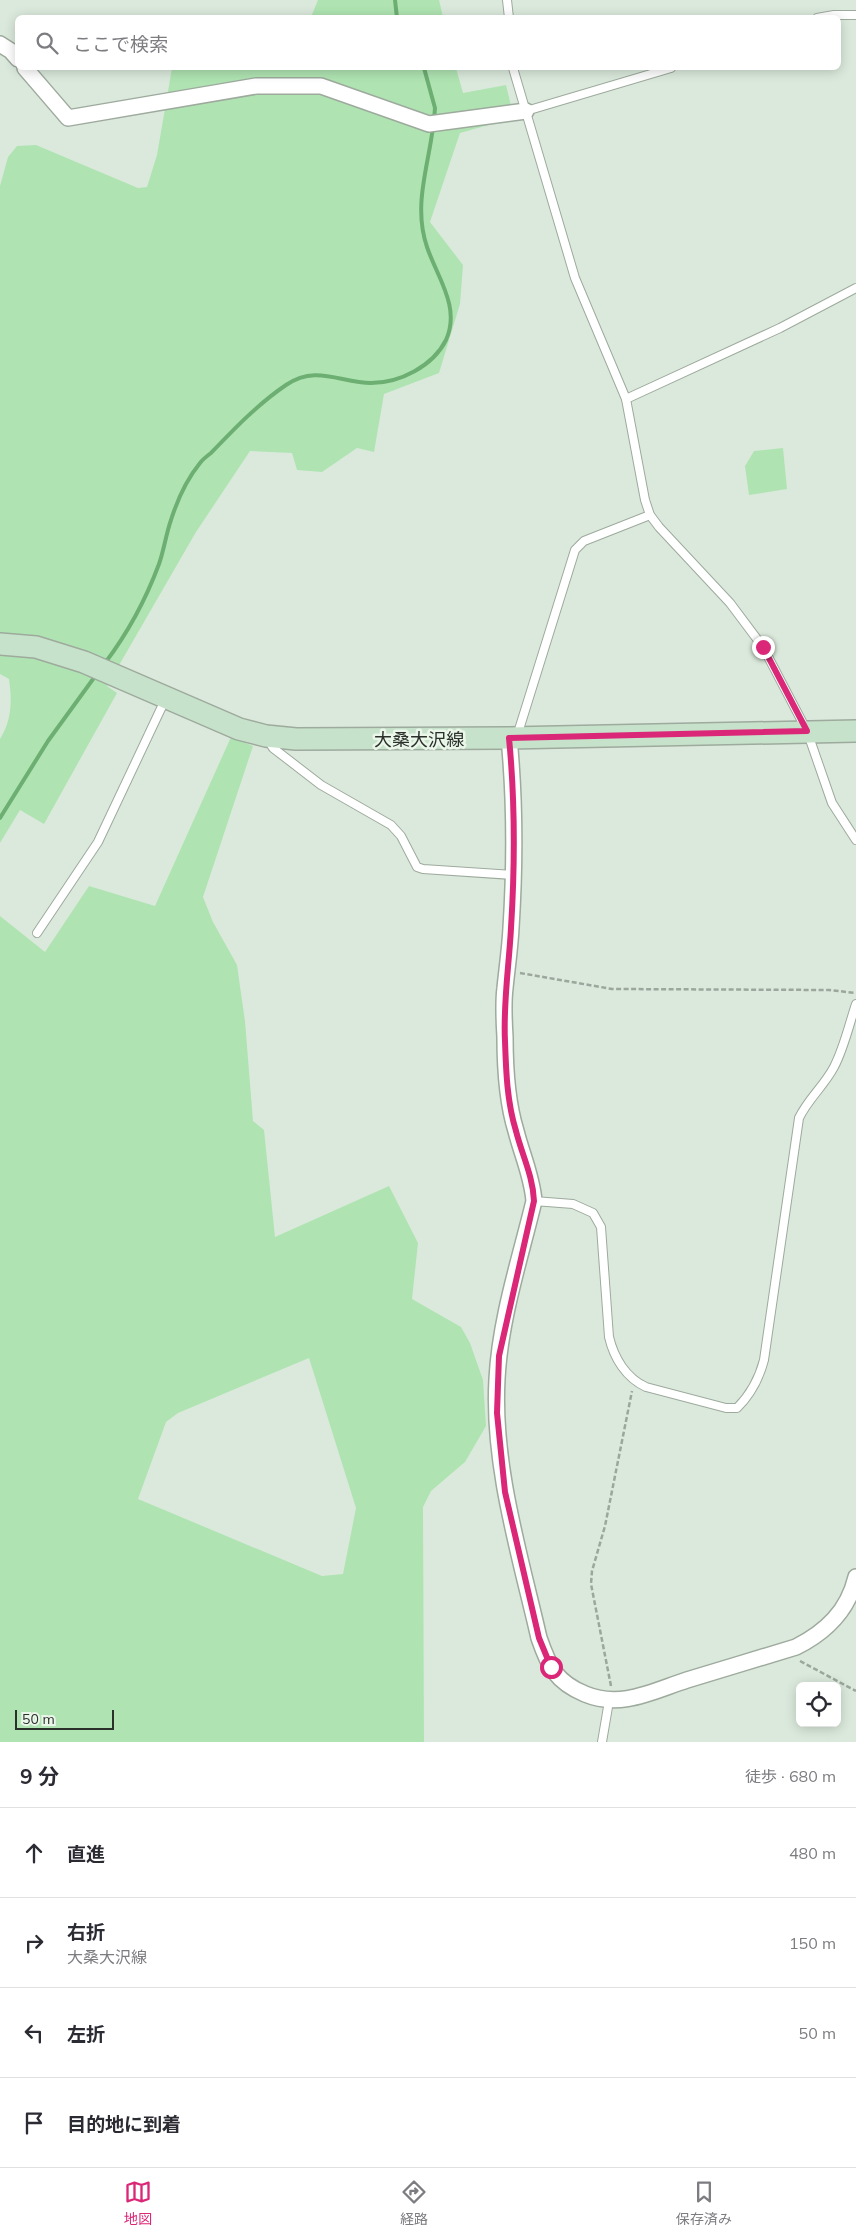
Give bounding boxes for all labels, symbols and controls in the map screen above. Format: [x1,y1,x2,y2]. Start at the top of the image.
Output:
search box [15,15,841,70]
icon: search [33,29,61,57]
text: ここで検索 [73,32,168,56]
route end [752,636,775,659]
street label: 大桑大沢線 [374,728,464,751]
route start [540,1656,563,1679]
map controls [796,1682,841,1727]
button: locate [796,1682,841,1727]
scale bar [15,1707,114,1730]
text: 50 m [22,1710,55,1728]
text: 9 分 [20,1763,59,1789]
text: 徒歩 · 680 m [745,1766,836,1786]
icon: ahead [20,1839,48,1867]
text: 直進 [67,1842,105,1866]
text: 480 m [789,1843,836,1863]
text: 右折 [67,1920,105,1944]
icon: right [20,1929,48,1957]
text: 150 m [789,1933,836,1953]
text: 大桑大沢線 [67,1947,147,1967]
icon: left [20,2019,48,2047]
text: 左折 [67,2022,105,2046]
text: 50 m [799,2023,836,2043]
icon: arrive [20,2109,48,2137]
text: 目的地に到着 [67,2112,181,2136]
tab: 地図 [124,2178,152,2228]
tab: 経路 [400,2178,428,2228]
tab: 保存済み [676,2178,732,2228]

